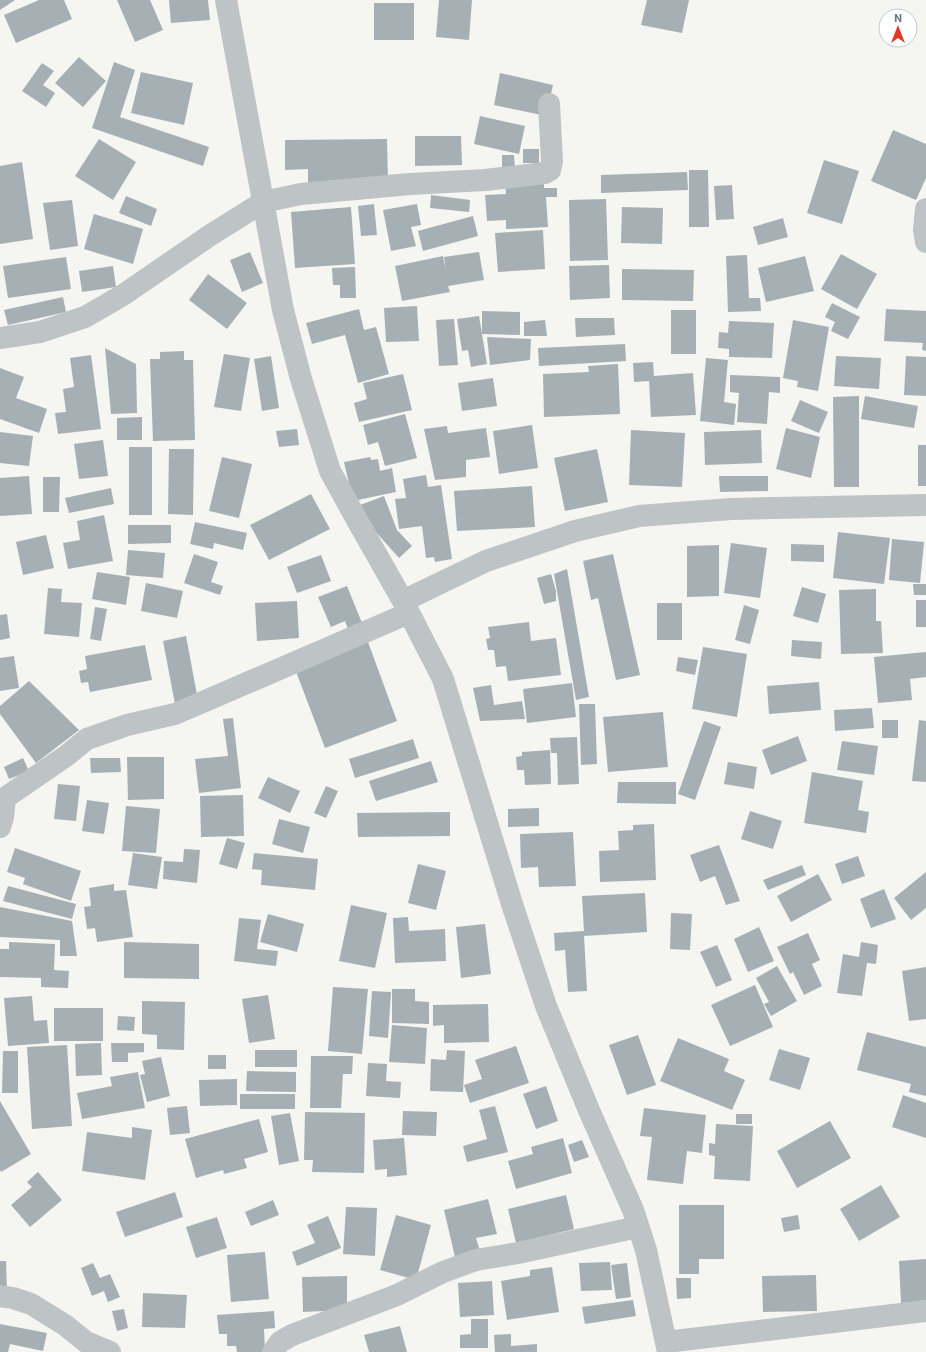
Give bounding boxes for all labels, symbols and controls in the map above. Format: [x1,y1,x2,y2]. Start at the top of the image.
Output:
north arrow [878,8,918,48]
text: N [894,12,902,25]

